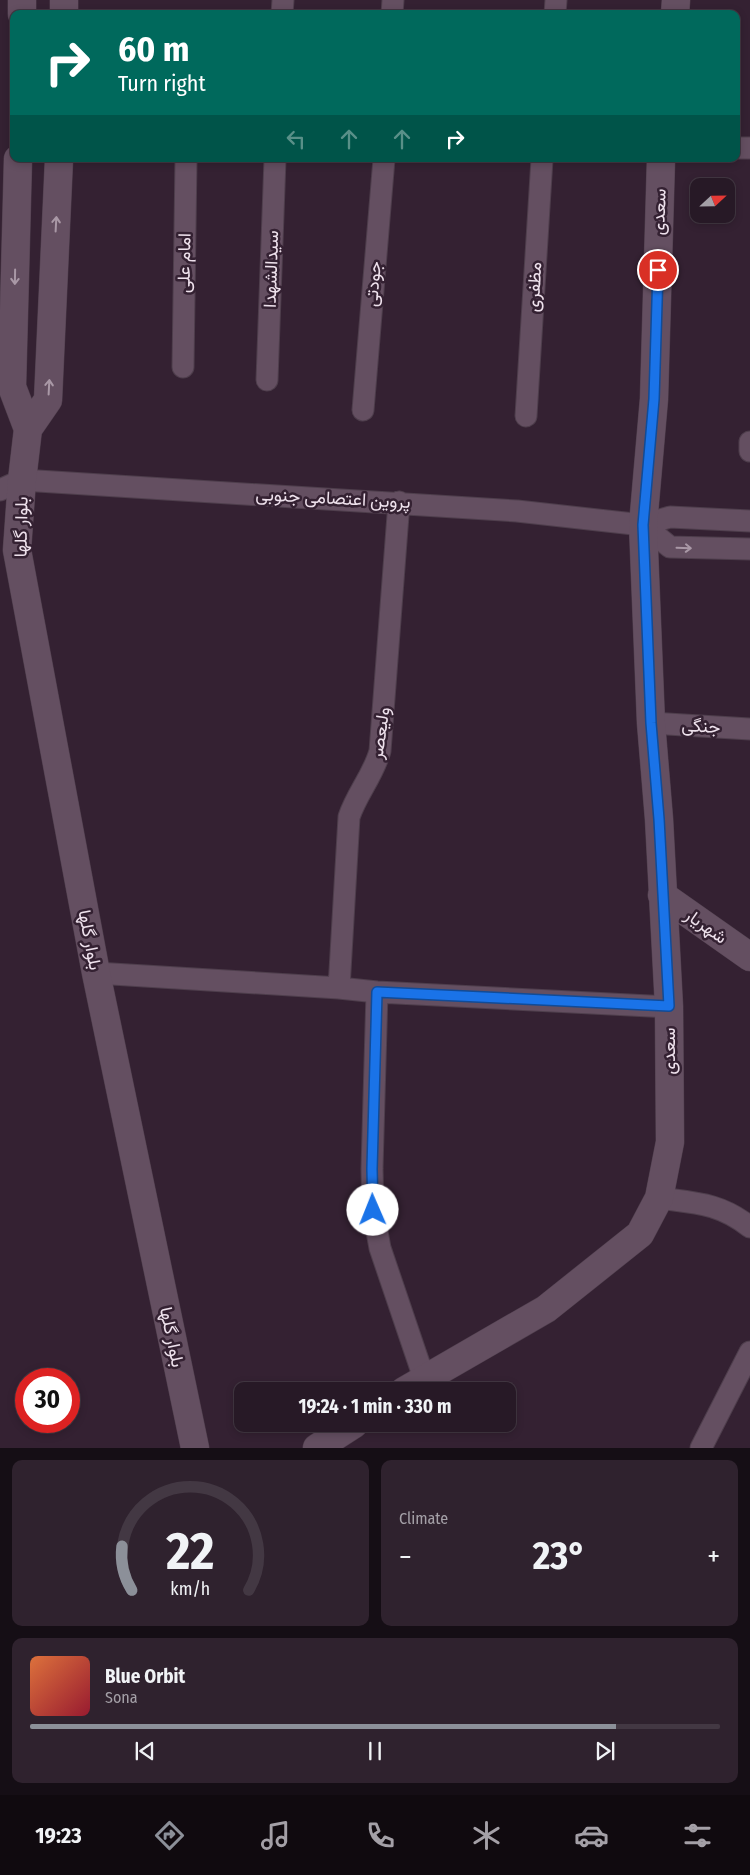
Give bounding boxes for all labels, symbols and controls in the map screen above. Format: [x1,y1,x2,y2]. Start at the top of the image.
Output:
text: 60 m [118,28,189,70]
icon: right [35,30,100,95]
text: Turn right [118,70,206,97]
icon: left [282,125,310,153]
icon: ahead [335,125,363,153]
icon: ahead [388,125,416,153]
icon: right [441,125,469,153]
north arrow [690,178,735,222]
map controls [690,178,735,223]
street label: سعدی [647,188,671,236]
one-way arrow [51,217,60,233]
street label: سیدالشهدا [259,230,283,308]
street label: امام علی [172,233,197,293]
pin [637,249,679,291]
icon: arrive [644,256,672,284]
street label: جودتی [360,260,386,308]
street label: مظفری [522,261,546,313]
one-way arrow [10,269,20,285]
one-way arrow [44,379,53,395]
street label: پروین اعتصامی جنوبی [255,483,411,514]
street label: بلوار گلها [9,496,33,558]
one-way arrow [676,543,692,552]
street label: ولیعصر [365,705,395,761]
street label: جنگی [681,714,721,738]
street label: شهریار [680,903,731,948]
street label: بلوار گلها [73,908,107,972]
street label: سعدی [658,1028,680,1074]
position arrow [346,1183,398,1235]
street label: بلوار گلها [155,1305,189,1369]
speed limit sign: 30 [15,1368,80,1433]
text: 19:24 · 1 min · 330 m [298,1395,452,1418]
text: Climate [399,1509,448,1528]
text: 22 [165,1520,215,1583]
text: 23° [533,1533,586,1579]
text: − [399,1540,412,1573]
text: + [707,1540,720,1573]
text: km/h [171,1578,210,1600]
text: Blue Orbit [105,1665,185,1688]
text: Sona [105,1688,138,1707]
icon: previous [131,1737,159,1765]
icon: pause [361,1737,389,1765]
icon: next [591,1737,619,1765]
icon: directions [152,1818,187,1853]
icon: music [258,1818,293,1853]
icon: phone [363,1818,398,1853]
icon: climate [469,1818,504,1853]
icon: car [574,1818,609,1853]
icon: filters [680,1818,715,1853]
text: 19:23 [35,1822,82,1849]

